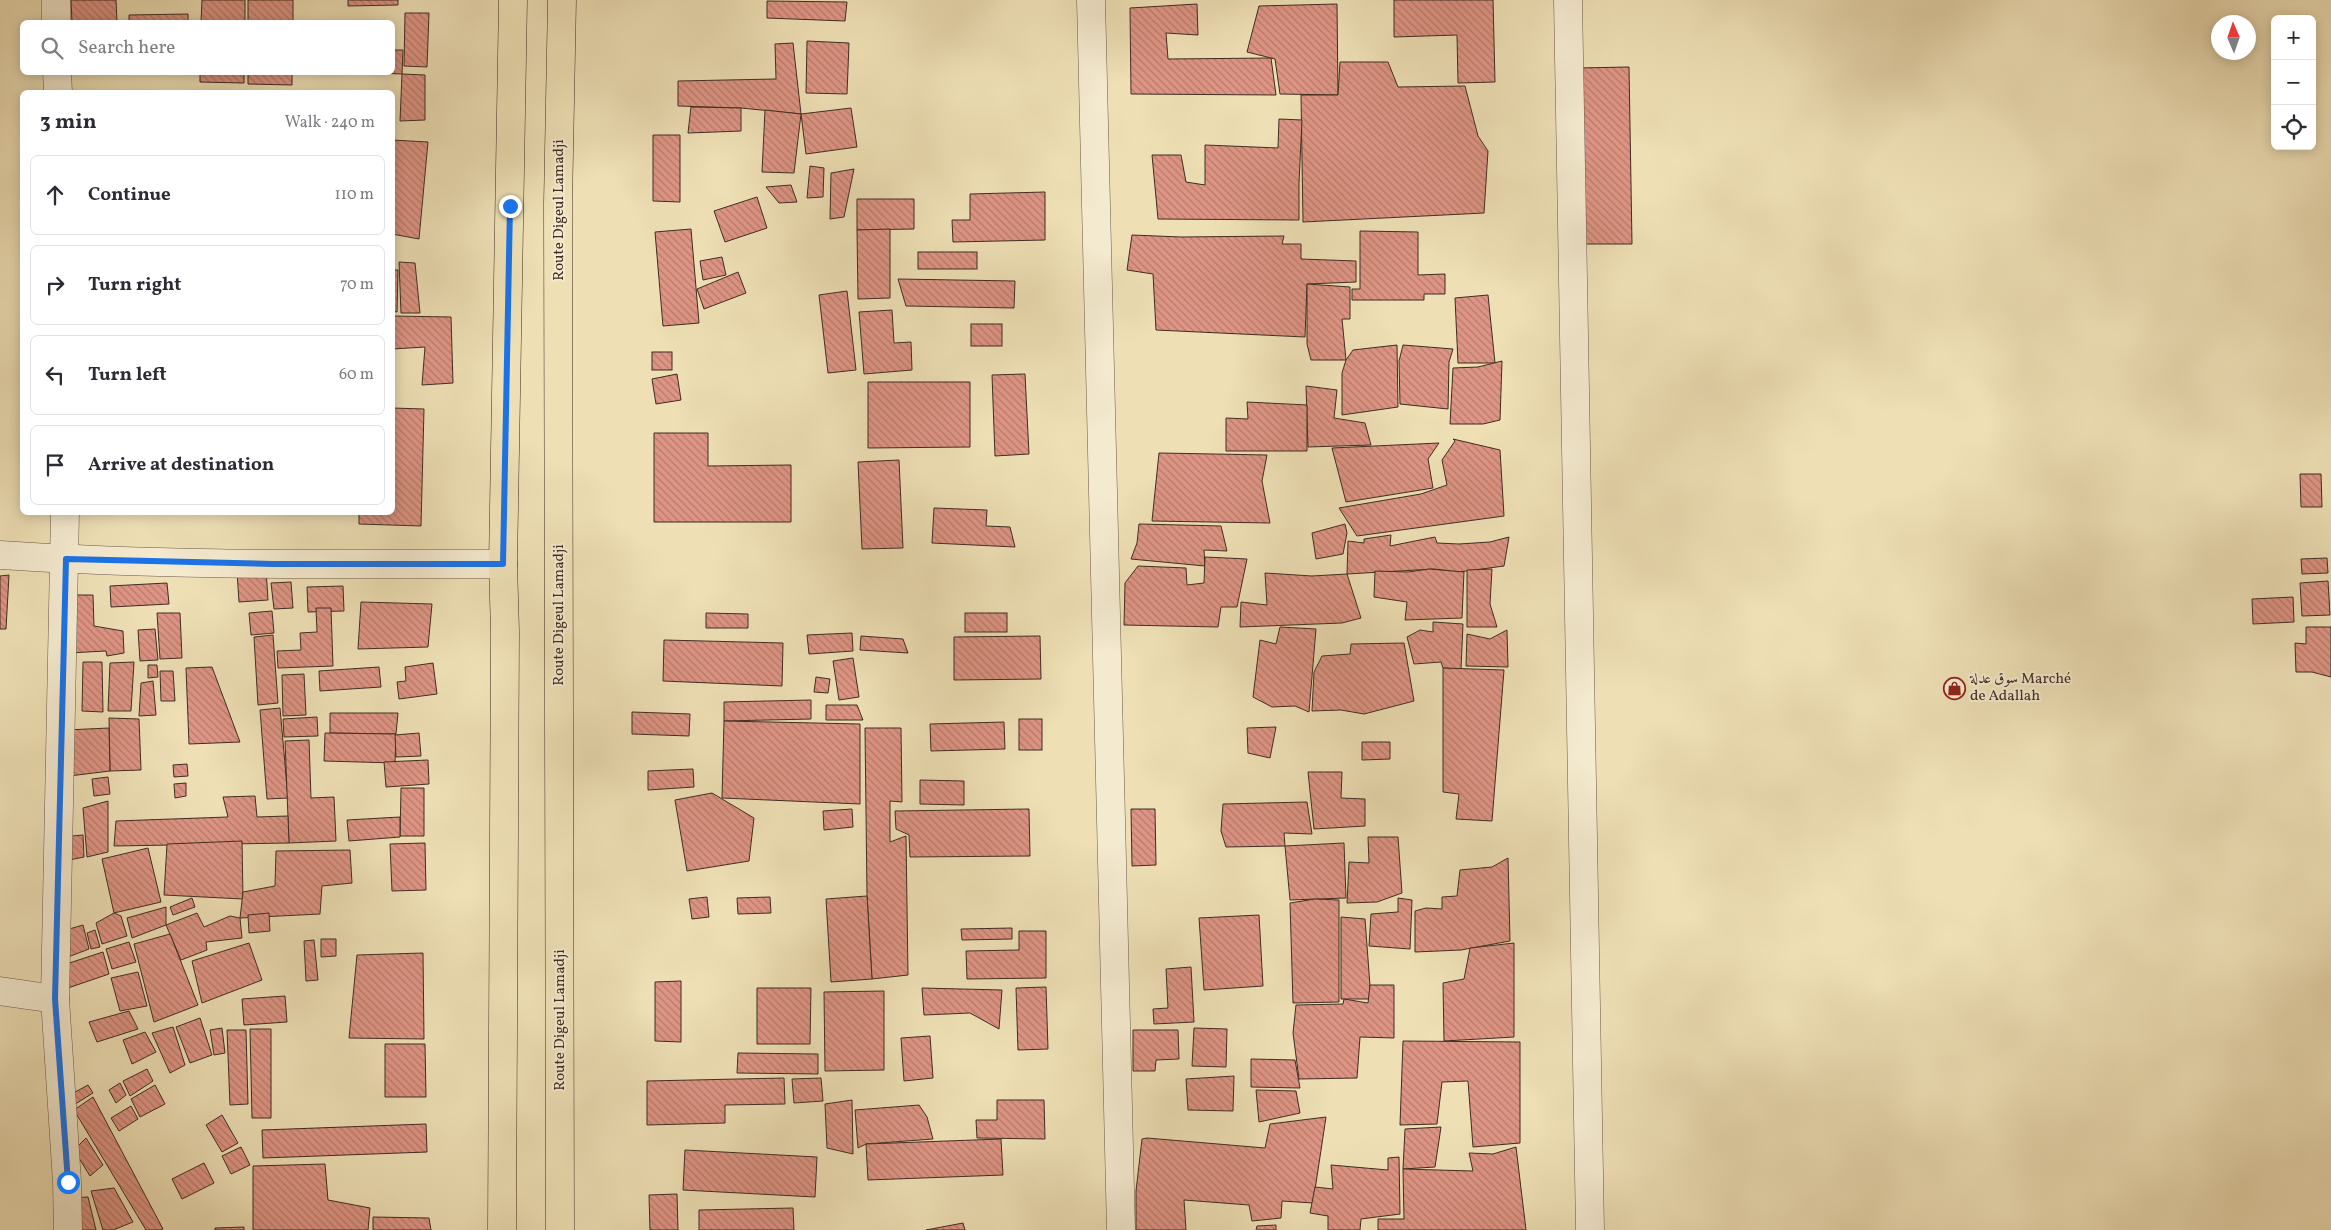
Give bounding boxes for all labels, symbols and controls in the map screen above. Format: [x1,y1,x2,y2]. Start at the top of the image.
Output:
north arrow [2211,15,2256,60]
map controls [2271,15,2316,150]
button: + [2271,15,2316,60]
search box [20,20,395,75]
icon: search [38,34,66,62]
text: Search here [78,35,175,61]
button: − [2271,60,2316,105]
button: locate [2271,105,2316,150]
text: 3 min [40,108,96,137]
text: Walk · 240 m [285,112,375,134]
street label: Route Digeul Lamadji [549,139,570,281]
icon: ahead [41,181,69,209]
text: Continue [88,182,171,208]
text: 110 m [335,184,374,206]
route end [499,195,522,218]
icon: right [41,271,69,299]
text: Turn right [88,272,181,298]
text: 70 m [340,274,374,296]
icon: left [41,361,69,389]
text: Turn left [88,362,167,388]
text: 60 m [339,364,374,386]
icon: arrive [41,451,69,479]
text: Arrive at destination [88,452,274,478]
street label: Route Digeul Lamadji [549,544,570,686]
place label: سوق عدلة Marché de Adallah [1969,669,2071,707]
shop icon: سوق عدلة Marché de Adallah [1942,676,1966,700]
street label: Route Digeul Lamadji [550,949,571,1091]
route start [57,1171,80,1194]

